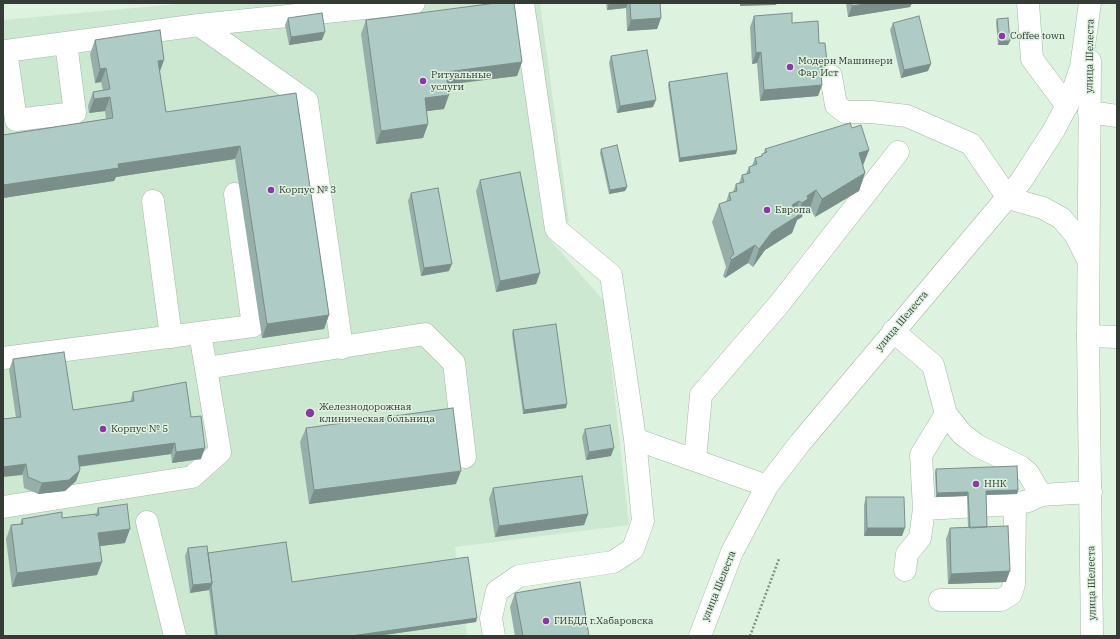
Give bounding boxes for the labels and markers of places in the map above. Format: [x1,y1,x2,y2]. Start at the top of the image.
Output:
place label: Coffee town [1010,30,1065,42]
marker: Coffee town [997,31,1007,41]
place label: Модерн Машинери Фар Ист [798,55,893,78]
marker: Модерн Машинери Фар Ист [785,62,795,72]
place label: Ритуальные услуги [431,69,491,92]
marker: Ритуальные услуги [418,76,428,86]
place label: Корпус № 3 [279,184,336,196]
marker: Корпус № 3 [266,185,276,195]
place label: Европа [775,204,811,216]
marker: Европа [762,205,772,215]
place label: Железнодорожная клиническая больница [319,401,435,424]
marker: Железнодорожная клиническая больница [304,407,316,419]
place label: Корпус № 5 [111,423,168,435]
marker: Корпус № 5 [98,424,108,434]
place label: ННК [984,478,1007,490]
marker: ННК [971,479,981,489]
place label: ГИБДД г.Хабаровска [554,615,653,627]
marker: ГИБДД г.Хабаровска [541,616,551,626]

